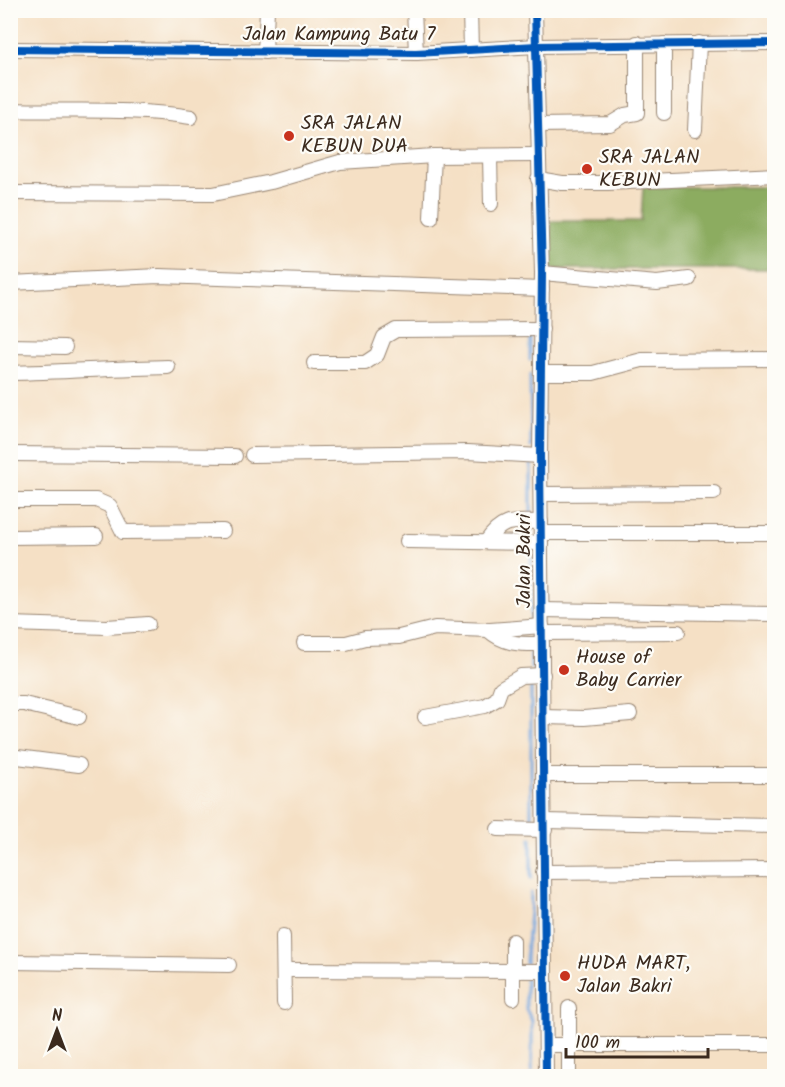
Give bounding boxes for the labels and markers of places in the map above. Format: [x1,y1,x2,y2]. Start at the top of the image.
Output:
place label: SRA JALAN KEBUN DUA [301,108,408,163]
marker: SRA JALAN KEBUN DUA [282,129,296,143]
place label: SRA JALAN KEBUN [599,142,700,197]
marker: SRA JALAN KEBUN [580,162,594,176]
place label: House of Baby Carrier [576,642,682,697]
marker: House of Baby Carrier [557,663,571,677]
place label: HUDA MART, Jalan Bakri [577,948,690,1003]
marker: HUDA MART, Jalan Bakri [558,969,572,983]

